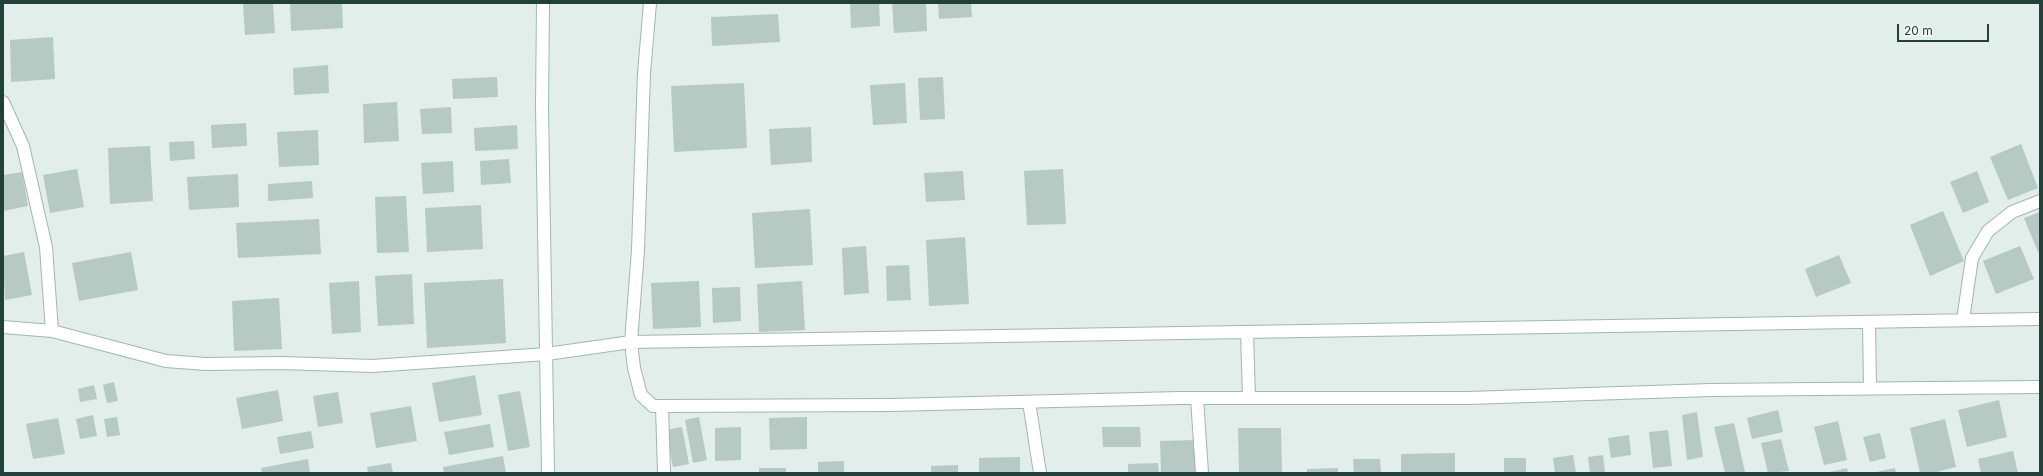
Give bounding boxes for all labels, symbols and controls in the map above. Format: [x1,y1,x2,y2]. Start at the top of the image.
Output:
scale bar [1899,16,1991,42]
text: 20 m [1904,23,1933,38]

